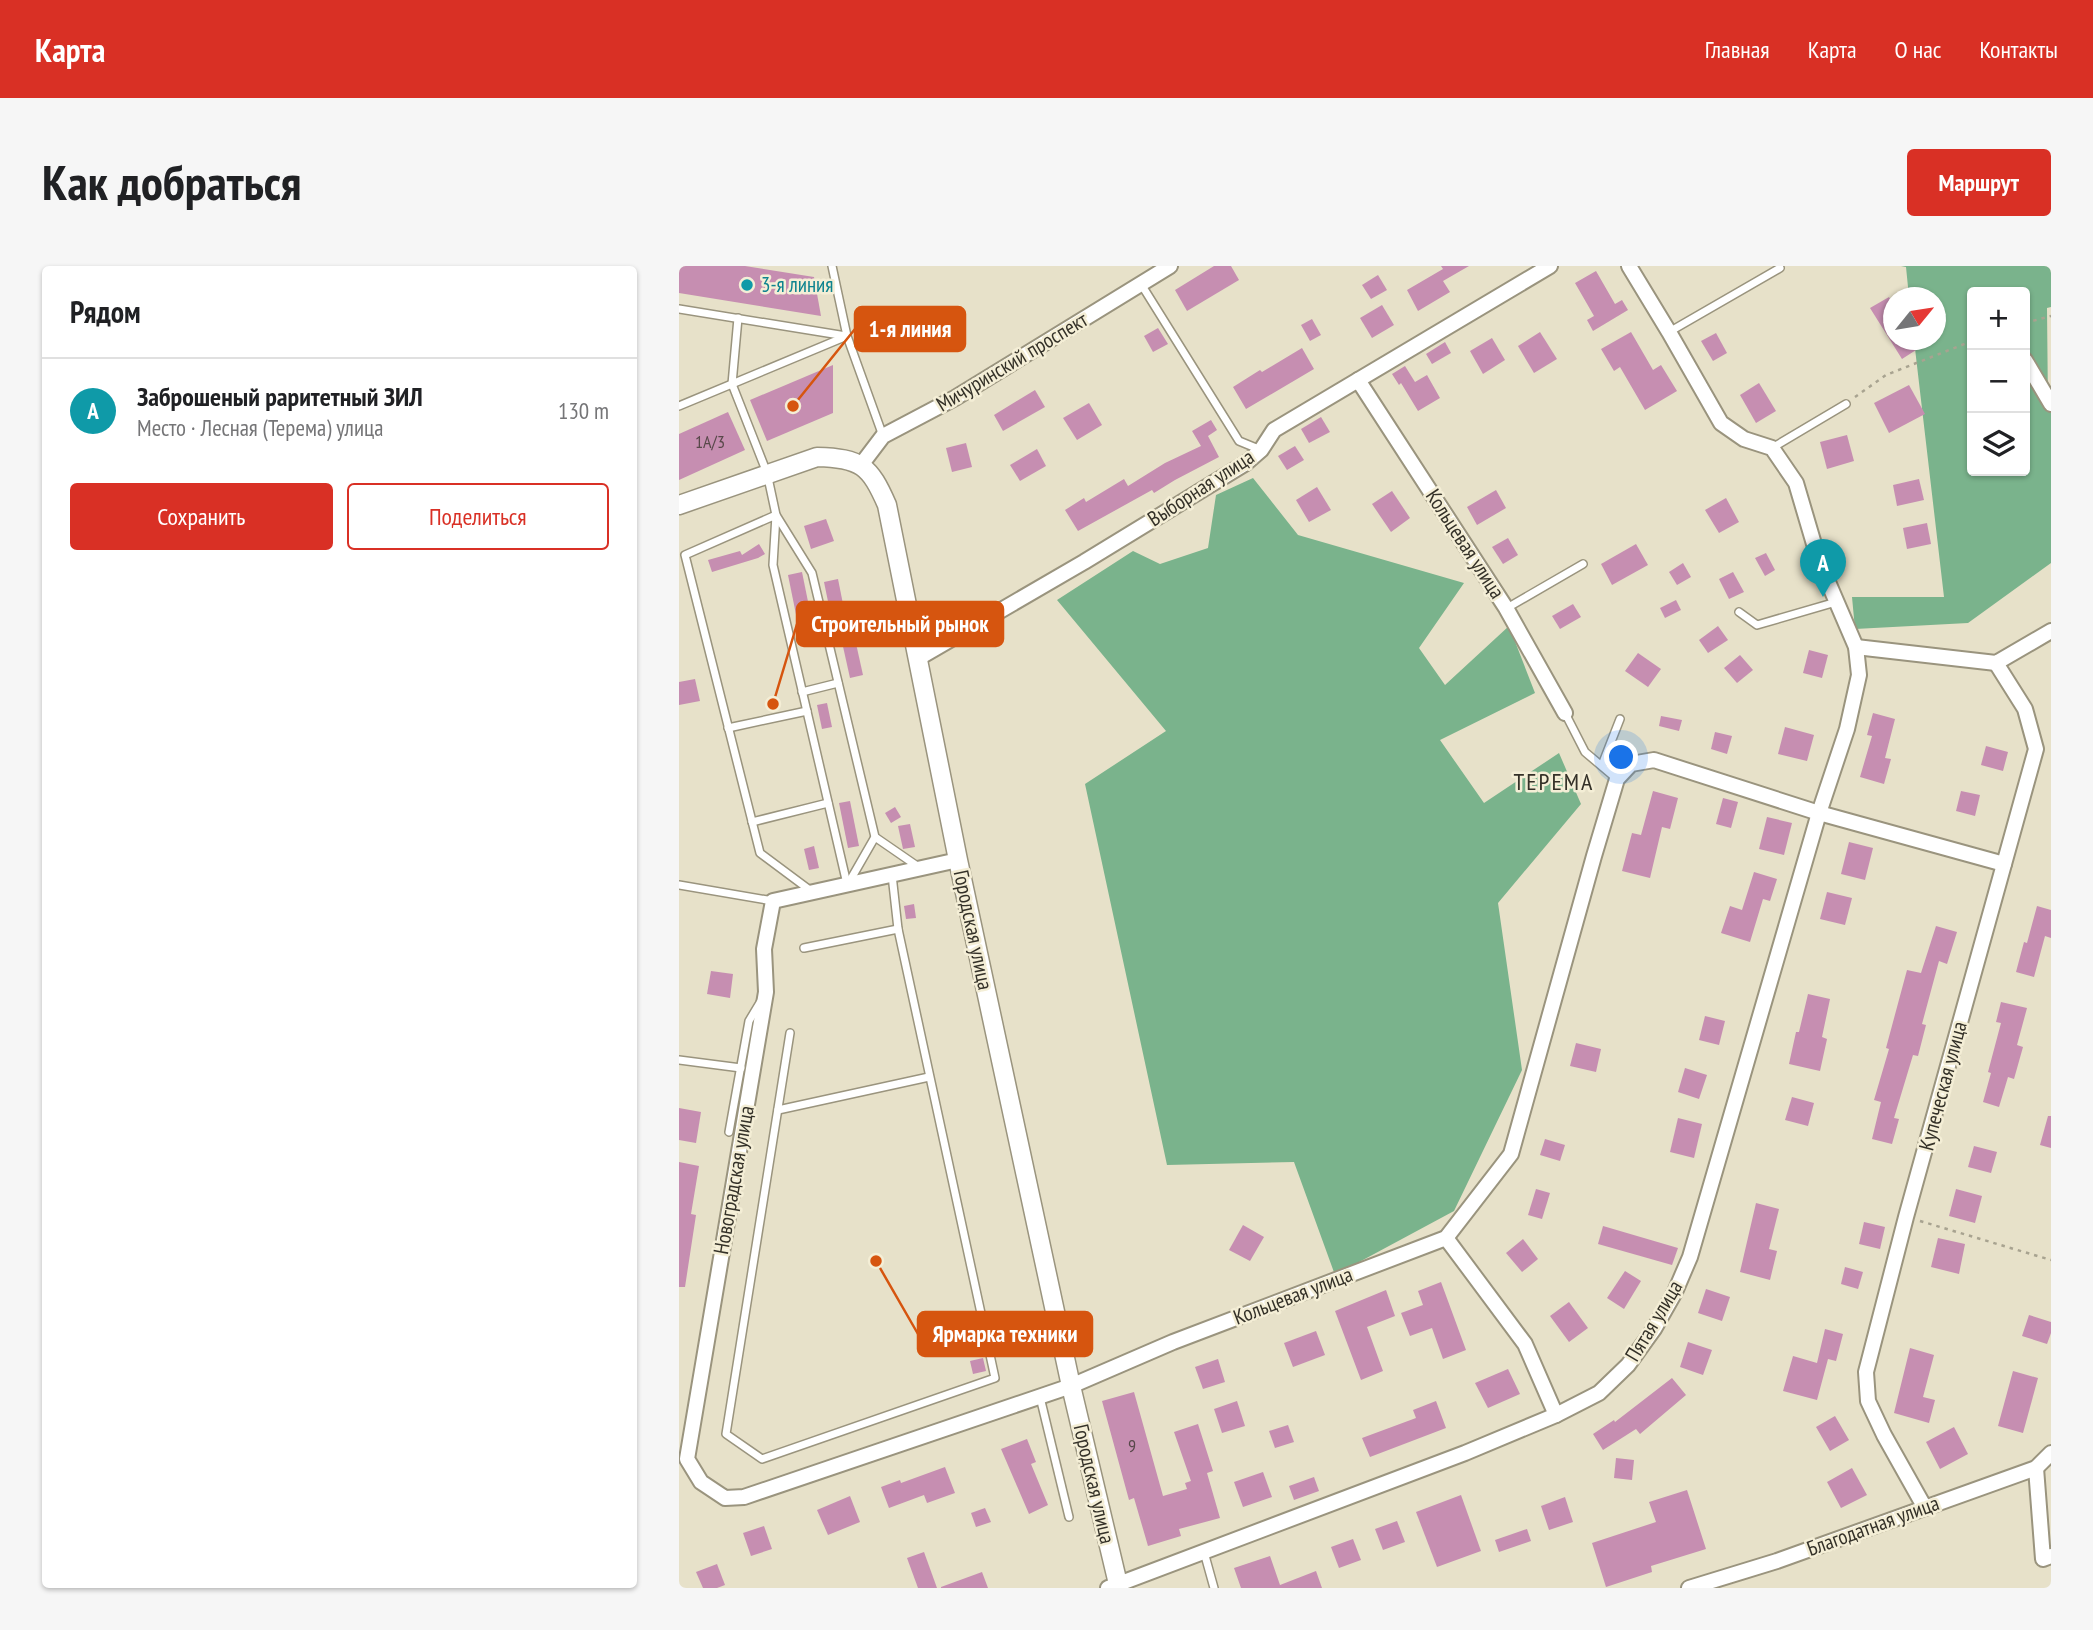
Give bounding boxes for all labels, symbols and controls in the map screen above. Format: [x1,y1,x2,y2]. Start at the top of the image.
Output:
text: Карта [35,28,105,71]
text: Главная [1705,34,1770,65]
text: Карта [1808,34,1857,65]
text: О нас [1895,34,1941,65]
text: Контакты [1979,34,2058,65]
button: Маршрут [1907,149,2051,216]
text: Как добраться [42,150,301,214]
place label: 3-я линия [761,271,833,298]
marker: 3-я линия [739,277,755,293]
north arrow [1883,287,1946,350]
map controls [1967,287,2030,476]
button: + [1967,287,2030,350]
text: Рядом [70,292,141,331]
street label: Мичуринский проспект [931,306,1093,417]
callout: 1-я линия [855,307,965,351]
text: 1-я линия [869,314,951,343]
button: − [1967,350,2030,413]
text: Заброшеный раритетный ЗИЛ [137,380,423,413]
text: A [87,396,99,425]
text: 130 m [558,396,609,425]
text: Место · Лесная (Терема) улица [137,413,383,442]
button: layers [1967,413,2030,476]
house number: 1А/3 [695,430,725,453]
street label: Выборная улица [1142,443,1259,532]
button: Сохранить [70,483,333,550]
button: Поделиться [347,483,609,550]
street label: Кольцевая улица [1420,484,1511,604]
pin: A [1800,539,1846,597]
callout: Строительный рынок [797,602,1003,646]
text: Строительный рынок [811,609,989,638]
your location [1604,740,1638,774]
district label: ТЕРЕМА [1514,766,1594,797]
street label: Городская улица [948,868,999,992]
street label: Купеческая улица [1912,1019,1973,1153]
street label: Новоградская улица [707,1104,760,1256]
street label: Кольцевая улица [1230,1260,1356,1331]
street label: Пятая улица [1619,1275,1688,1366]
callout: Ярмарка техники [918,1312,1092,1356]
text: Ярмарка техники [932,1319,1078,1348]
street label: Городская улица [1068,1422,1121,1546]
house number: 9 [1128,1434,1136,1457]
street label: Благодатная улица [1803,1489,1943,1562]

